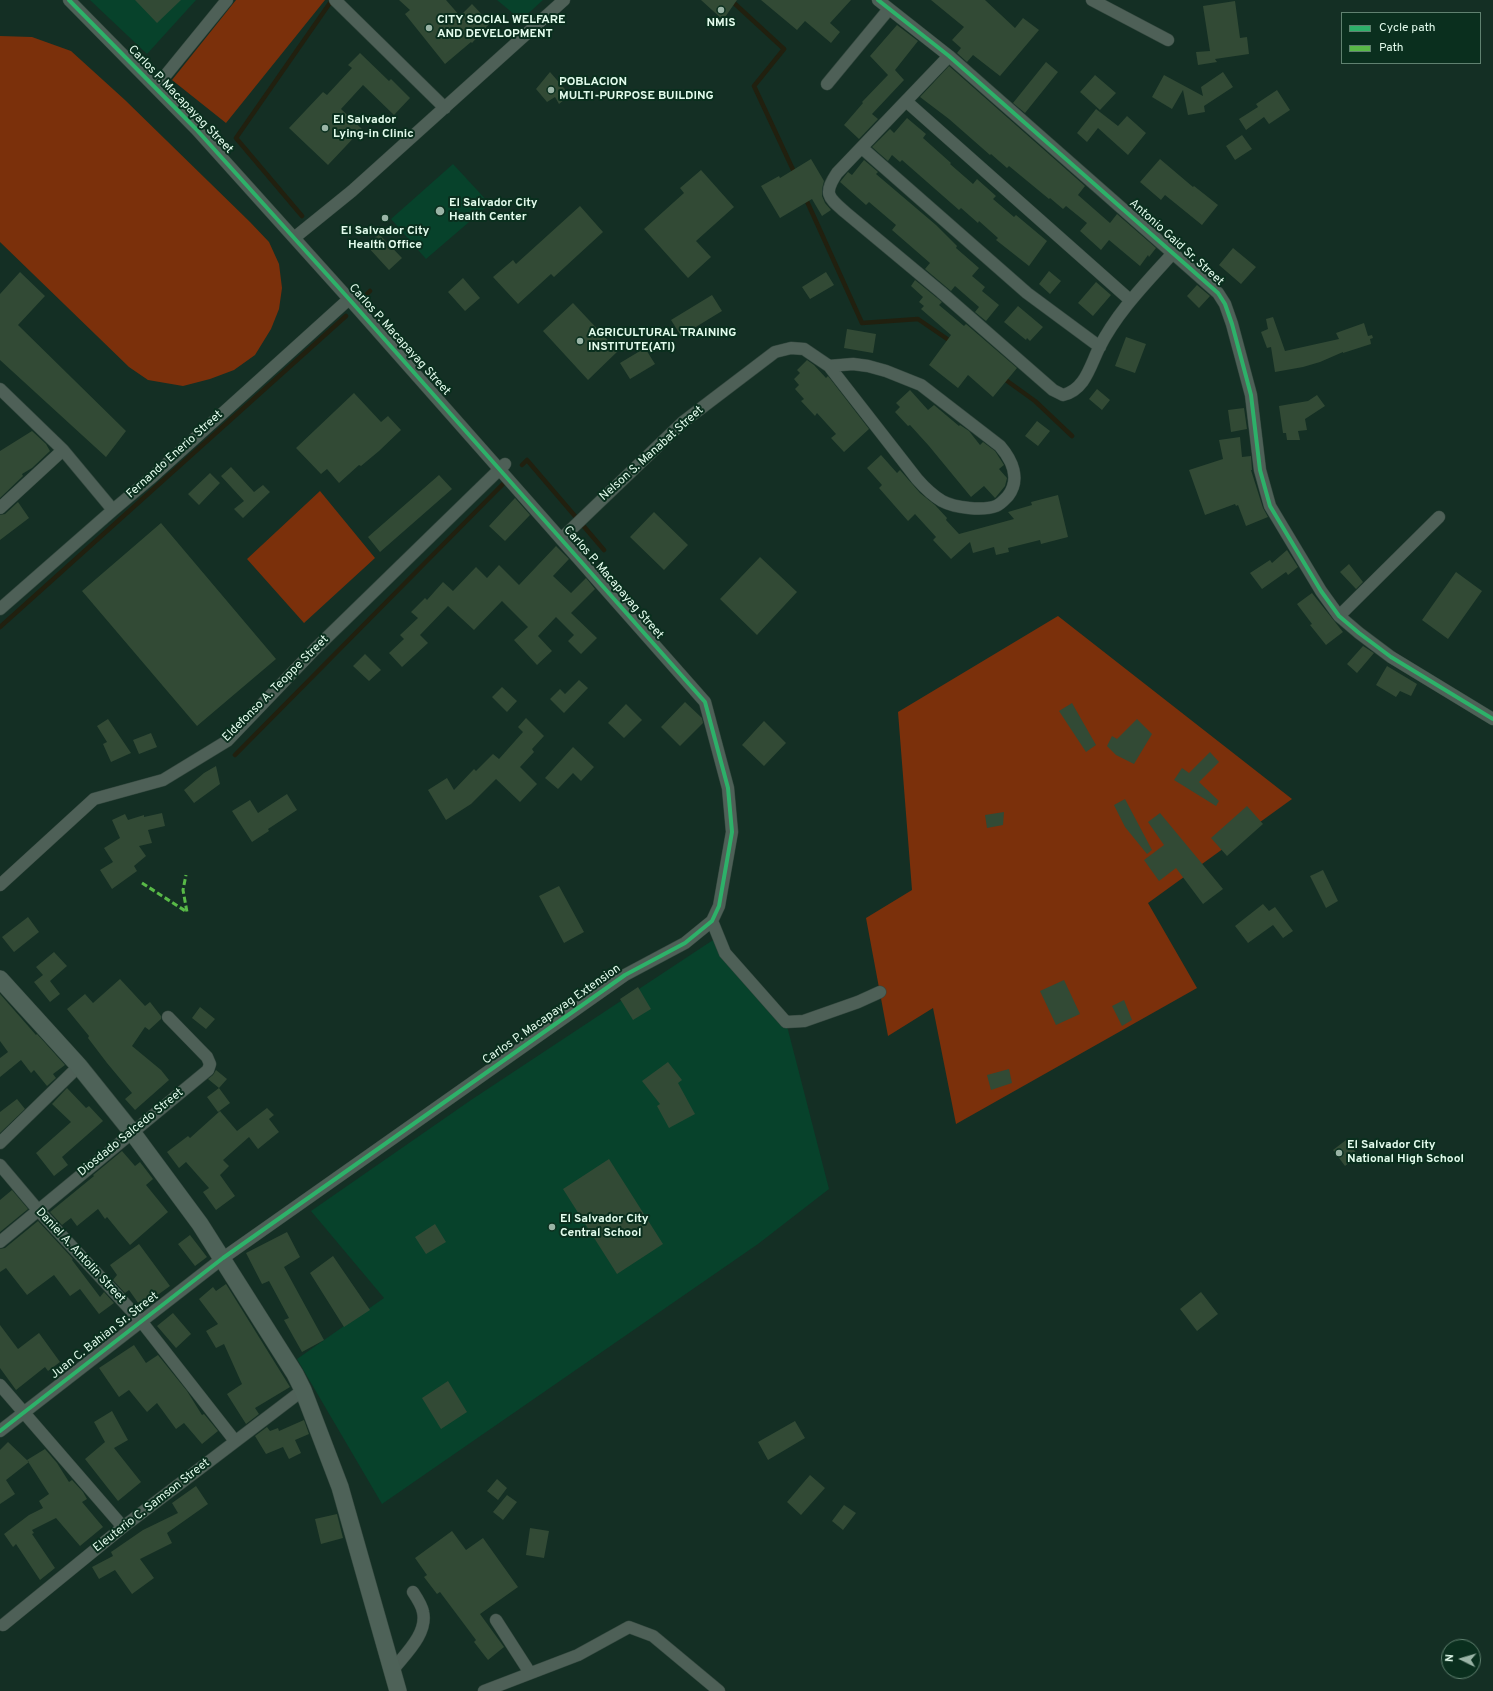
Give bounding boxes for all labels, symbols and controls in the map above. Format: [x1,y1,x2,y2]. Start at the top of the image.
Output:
marker: NMIS [716,5,726,15]
legend [1341,12,1481,64]
place label: CITY SOCIAL WELFARE AND DEVELOPMENT [437,14,566,42]
place label: NMIS [706,17,736,31]
text: Cycle path [1379,20,1436,36]
marker: CITY SOCIAL WELFARE AND DEVELOPMENT [424,23,434,33]
text: Path [1379,40,1404,56]
street label: Carlos P. Macapayag Street [124,43,236,157]
place label: POBLACION MULTI-PURPOSE BUILDING [559,76,714,104]
marker: POBLACION MULTI-PURPOSE BUILDING [546,85,556,95]
place label: El Salvador Lying-in Clinic [333,114,414,142]
marker: El Salvador Lying-in Clinic [320,123,330,133]
place label: El Salvador City Health Center [449,197,538,225]
street label: Antonio Gaid Sr. Street [1126,197,1226,289]
marker: El Salvador City Health Center [434,205,446,217]
marker: El Salvador City Health Office [380,213,390,223]
place label: El Salvador City Health Office [341,225,429,253]
street label: Carlos P. Macapayag Street [345,281,453,399]
place label: AGRICULTURAL TRAINING INSTITUTE(ATI) [588,327,737,355]
marker: AGRICULTURAL TRAINING INSTITUTE(ATI) [575,336,585,346]
street label: Nelson S. Manabat Street [597,404,707,504]
street label: Fernando Enerio Street [124,408,226,502]
street label: Carlos P. Macapayag Street [560,524,666,642]
street label: Eldefonso A. Teoppe Street [220,633,332,745]
street label: Carlos P. Macapayag Extension [480,962,624,1068]
street label: Diosdado Salcedo Street [75,1086,187,1180]
place label: El Salvador City National High School [1347,1139,1464,1167]
marker: El Salvador City National High School [1334,1148,1344,1158]
street label: Daniel A. Antolin Street [32,1205,128,1307]
place label: El Salvador City Central School [560,1213,649,1241]
marker: El Salvador City Central School [547,1222,557,1232]
street label: Juan C. Bahian Sr. Street [48,1289,162,1383]
street label: Eleuterio C. Samson Street [91,1456,213,1556]
north arrow [1441,1639,1481,1679]
text: N [1443,1653,1457,1663]

